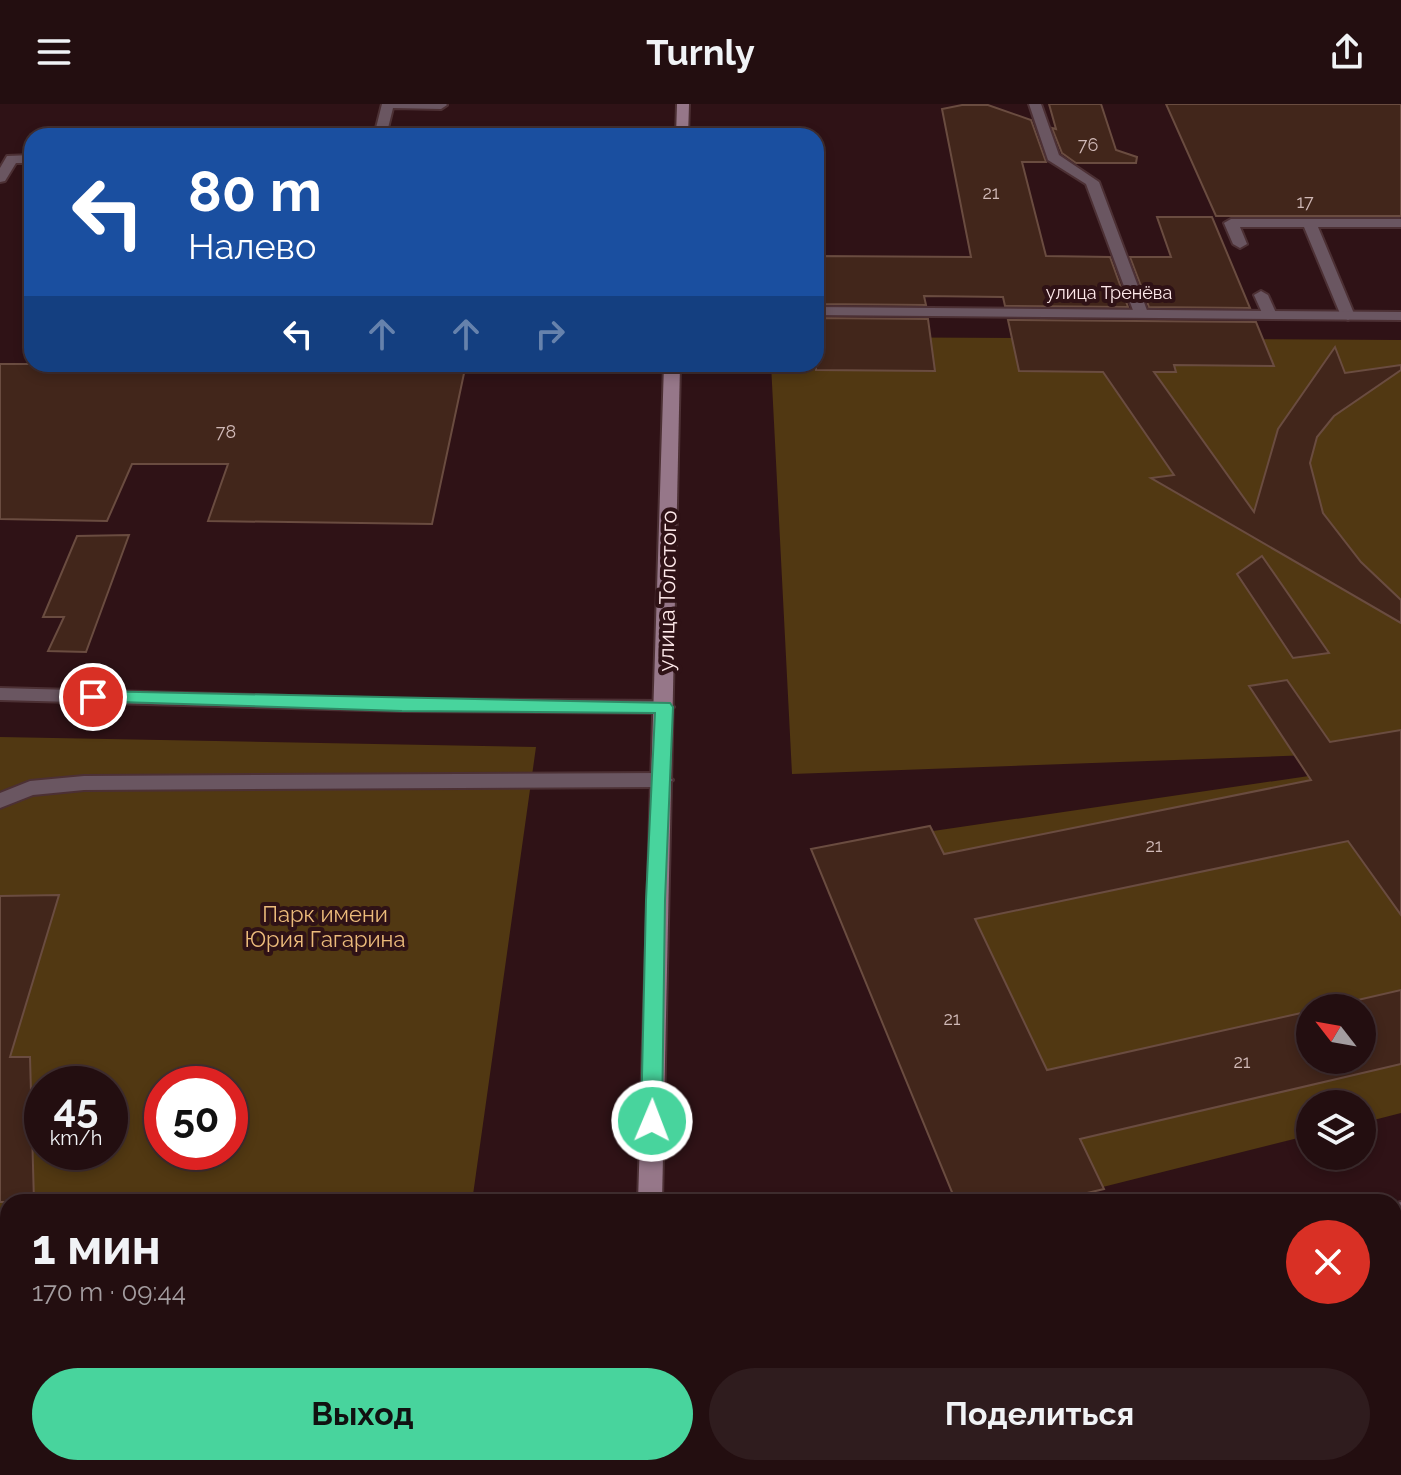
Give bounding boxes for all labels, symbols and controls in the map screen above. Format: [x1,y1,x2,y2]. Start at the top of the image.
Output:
icon: menu [32,30,76,74]
icon: share [1325,30,1369,74]
text: Turnly [646,31,755,73]
house number: 76 [1078,134,1098,155]
text: 80 m [188,158,322,224]
icon: left [56,160,160,264]
house number: 21 [982,182,1000,203]
house number: 17 [1296,191,1314,212]
text: Налево [188,225,316,267]
street label: улица Тренёва [1046,282,1172,303]
icon: left [276,312,320,356]
icon: ahead [360,312,404,356]
icon: ahead [444,312,488,356]
icon: right [528,312,572,356]
house number: 78 [216,421,236,442]
street label: улица Толстого [653,510,681,672]
pin [59,663,127,731]
icon: arrive [71,675,115,719]
house number: 21 [1145,835,1163,856]
park label: Парк имени Юрия Гагарина [245,901,405,952]
north arrow [1296,994,1376,1074]
map controls [1296,994,1376,1170]
house number: 21 [943,1008,961,1029]
house number: 21 [1233,1051,1251,1072]
speed limit sign: 50 [144,1066,248,1170]
position arrow [610,1079,694,1163]
text: 45 [53,1084,98,1131]
button: layers [1296,1090,1376,1170]
text: km/h [50,1126,102,1150]
text: 1 мин [32,1219,161,1275]
button: close [1286,1220,1370,1304]
text: 170 m · 09:44 [32,1277,186,1307]
button: Выход [32,1368,693,1460]
button: Поделиться [709,1368,1370,1460]

